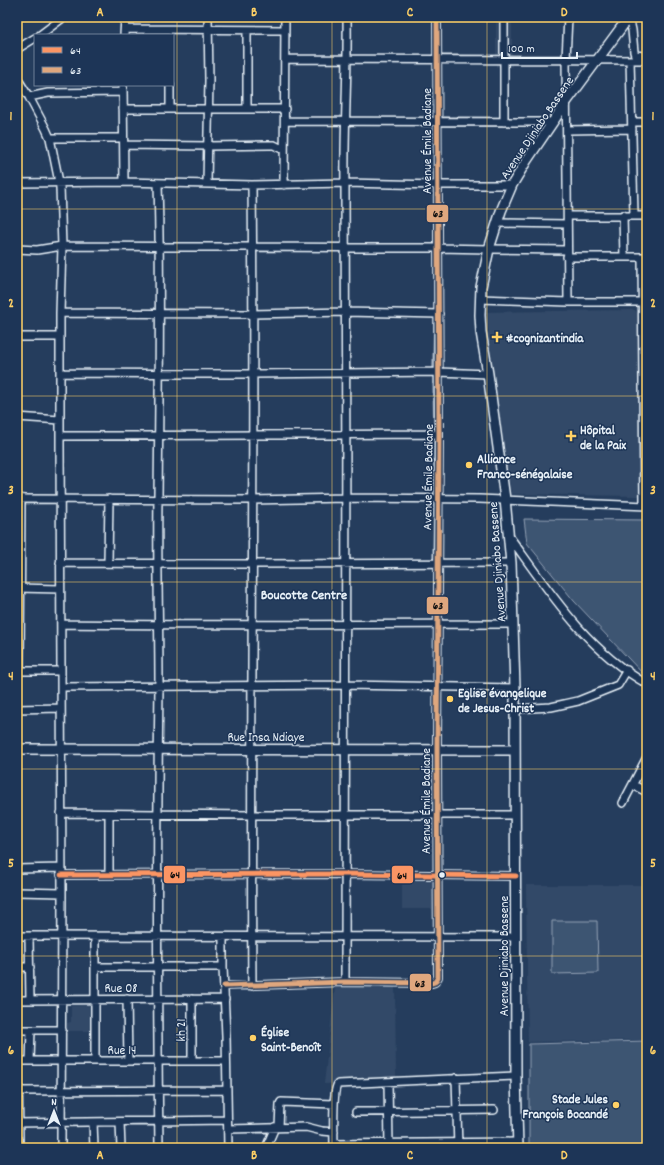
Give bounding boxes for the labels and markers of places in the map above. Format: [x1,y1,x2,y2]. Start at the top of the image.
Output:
place label: #cognizantindia [506,330,584,349]
marker: #cognizantindia [491,331,503,343]
place label: Hôpital de la Paix [580,422,626,456]
marker: Hôpital de la Paix [565,430,577,442]
place label: Alliance Franco-sénégalaise [477,451,573,485]
marker: Alliance Franco-sénégalaise [464,460,474,470]
place label: Eglise évangelique de Jesus-Christ [458,685,547,719]
marker: Eglise évangelique de Jesus-Christ [445,694,455,704]
unlabelled marker [437,870,447,880]
place label: Église Saint-Benoît [261,1024,322,1058]
marker: Église Saint-Benoît [248,1033,258,1043]
place label: Stade Jules François Bocandé [522,1091,609,1125]
marker: Stade Jules François Bocandé [611,1100,621,1110]

